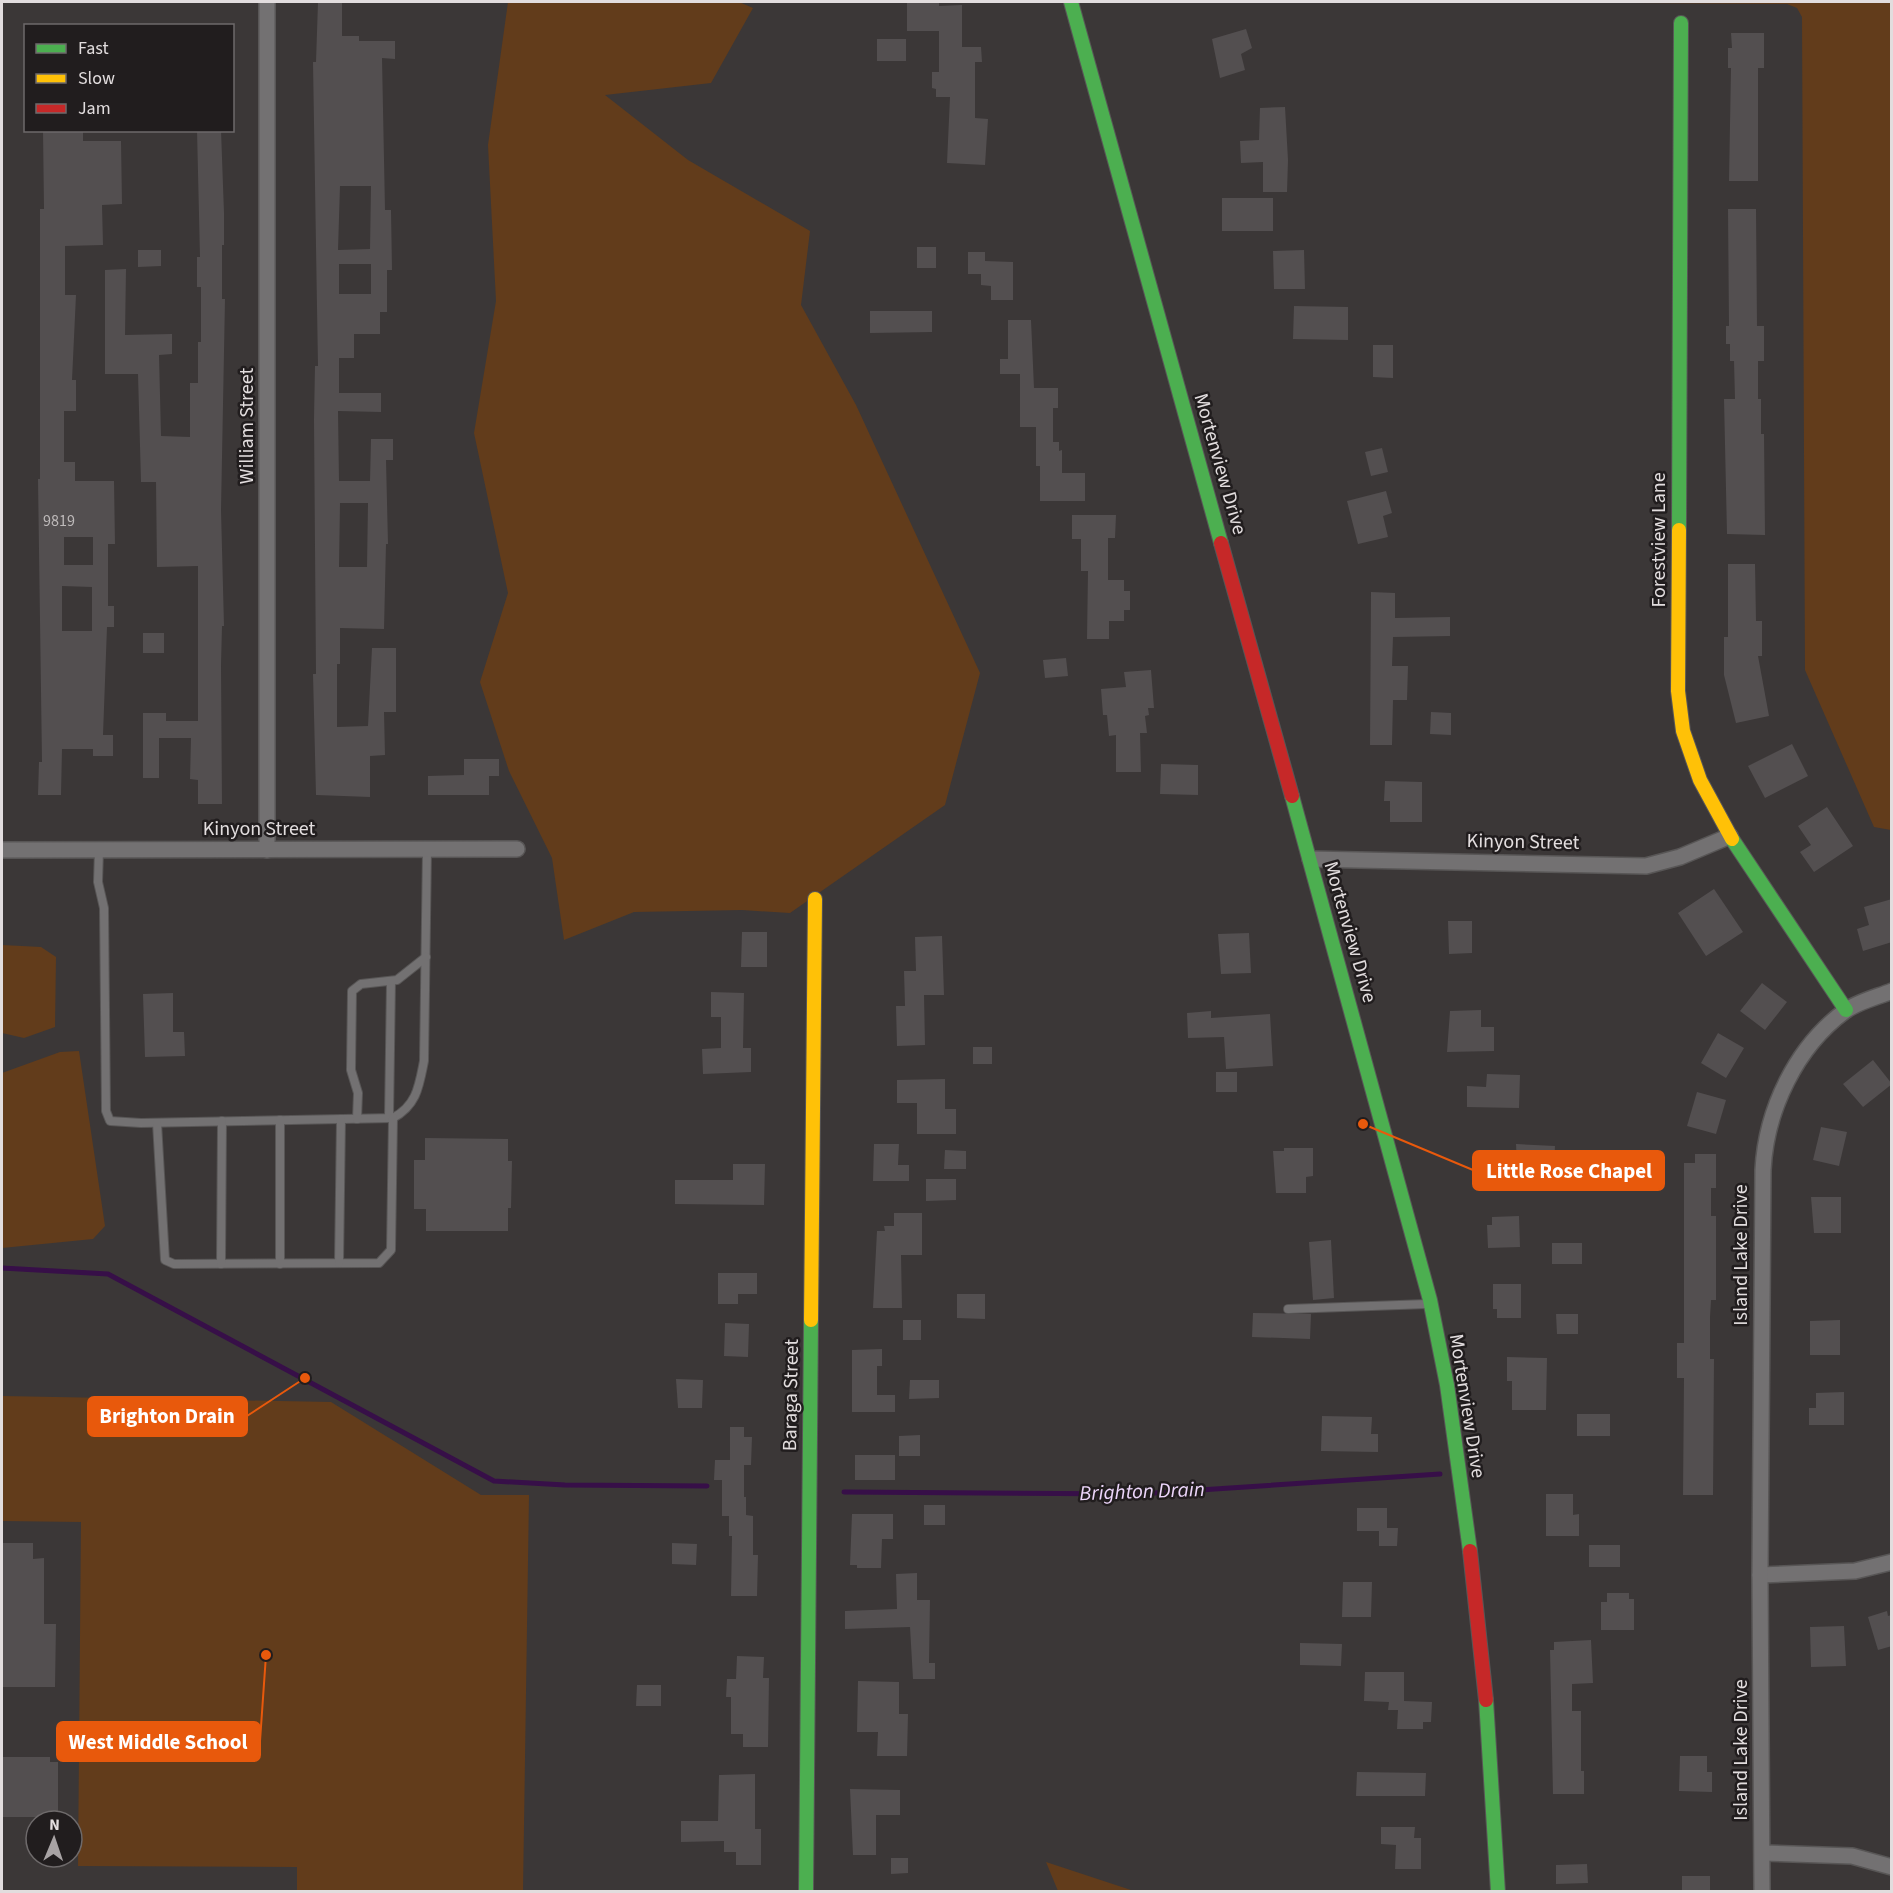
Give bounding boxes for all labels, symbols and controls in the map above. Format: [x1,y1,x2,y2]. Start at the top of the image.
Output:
legend [24,24,234,132]
text: Fast [78,36,109,61]
text: Slow [78,66,115,91]
text: Jam [78,96,111,121]
street label: William Street [233,367,261,484]
street label: Mortenview Drive [1186,390,1254,538]
street label: Forestview Lane [1645,472,1673,608]
house number: 9819 [43,510,75,532]
street label: Kinyon Street [203,815,316,843]
street label: Kinyon Street [1466,827,1580,857]
street label: Mortenview Drive [1316,858,1384,1006]
callout: Little Rose Chapel [1473,1151,1664,1190]
text: Little Rose Chapel [1486,1156,1652,1186]
street label: Island Lake Drive [1727,1184,1755,1326]
street label: Mortenview Drive [1442,1332,1492,1480]
street label: Baraga Street [776,1338,806,1451]
callout: Brighton Drain [88,1397,247,1436]
text: Brighton Drain [99,1401,235,1431]
water label: Brighton Drain [1079,1474,1205,1508]
street label: Island Lake Drive [1727,1679,1755,1821]
callout: West Middle School [57,1722,260,1761]
text: West Middle School [69,1727,247,1757]
north arrow [24,1809,84,1869]
text: N [49,1814,60,1836]

